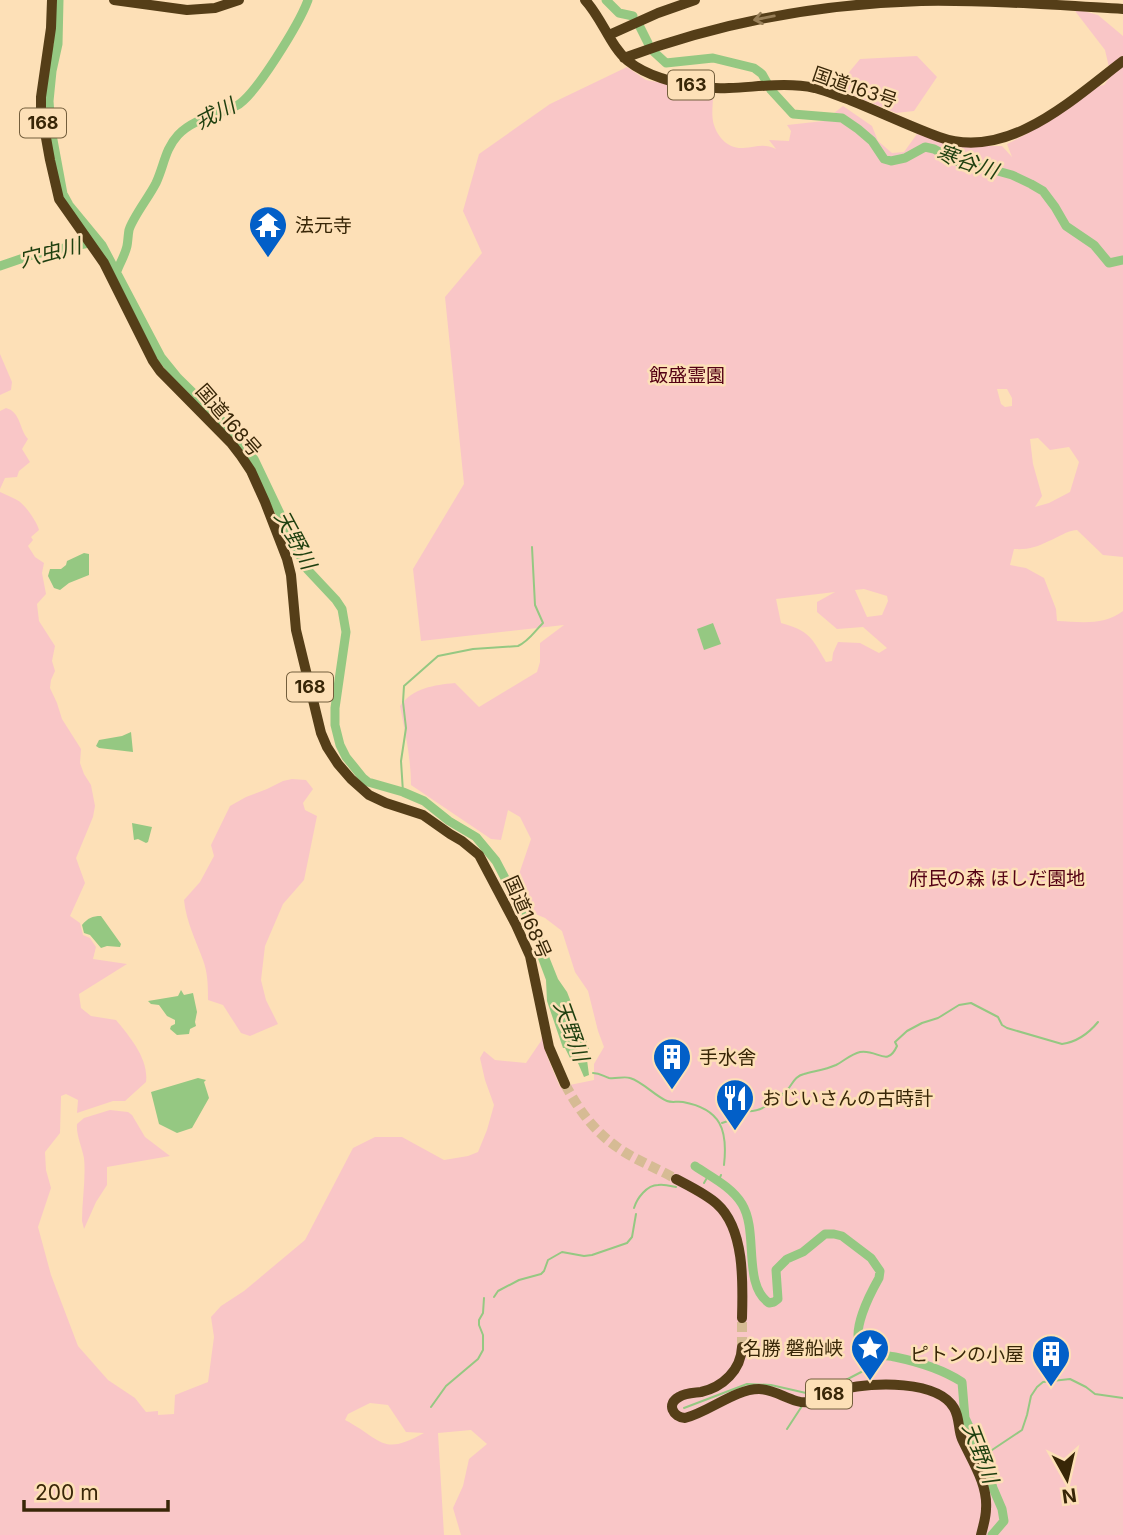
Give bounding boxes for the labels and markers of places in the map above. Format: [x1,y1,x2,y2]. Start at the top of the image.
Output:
temple icon: 法元寺 [247,204,289,259]
place label: 法元寺 [295,214,352,237]
building icon: 手水舎 [651,1036,693,1091]
place label: 手水舎 [699,1046,756,1069]
restaurant icon: おじいさんの古時計 [714,1077,756,1132]
place label: おじいさんの古時計 [762,1087,933,1110]
place icon: 名勝 磐船峡 [849,1327,891,1382]
building icon: ピトンの小屋 [1030,1333,1072,1388]
place label: 名勝 磐船峡 [743,1337,843,1360]
place label: ピトンの小屋 [910,1343,1024,1366]

